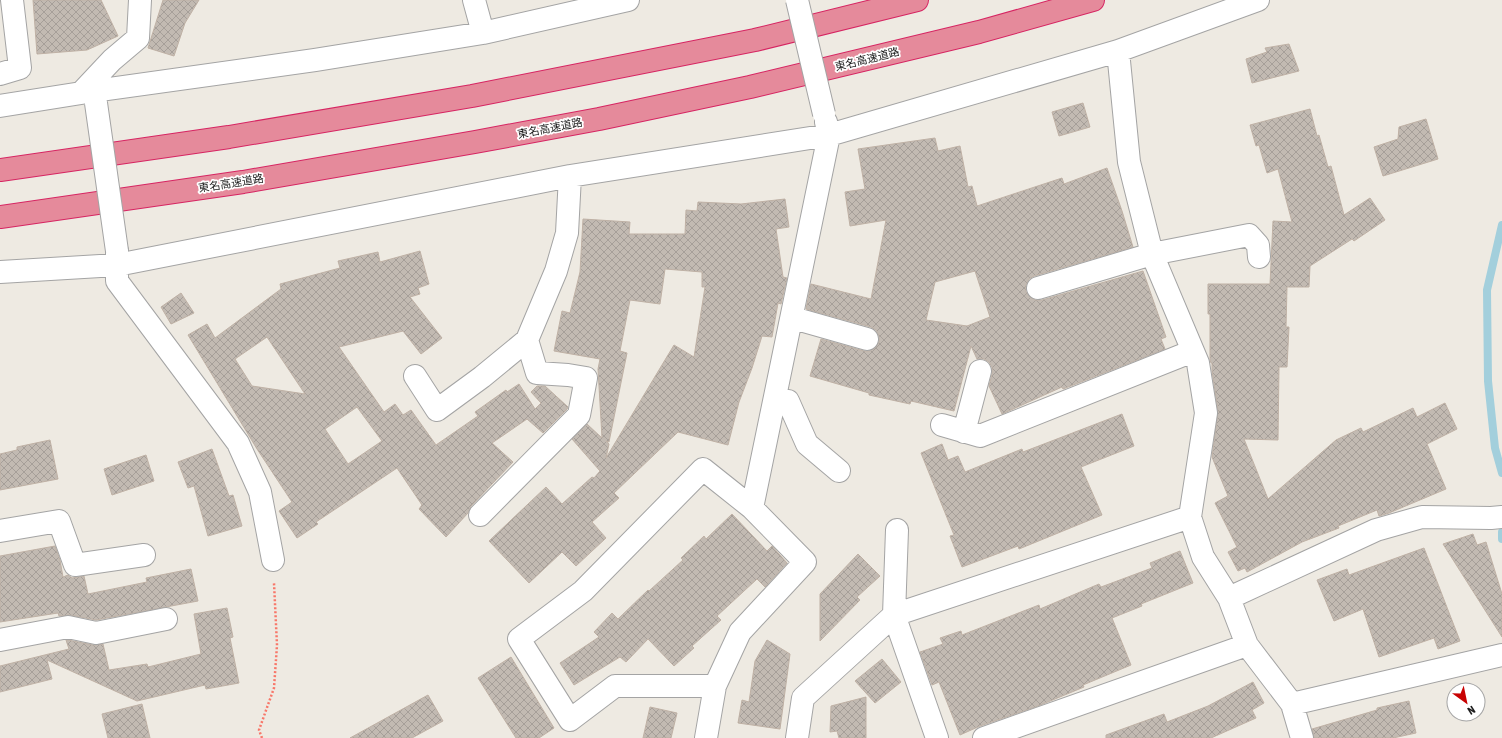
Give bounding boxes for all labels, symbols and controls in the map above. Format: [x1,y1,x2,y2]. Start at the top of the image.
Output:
street label: 東名高速道路 [834,45,900,73]
street label: 東名高速道路 [516,116,584,140]
street label: 東名高速道路 [197,172,265,194]
north arrow [1446,682,1486,722]
text: N [1465,704,1477,717]

